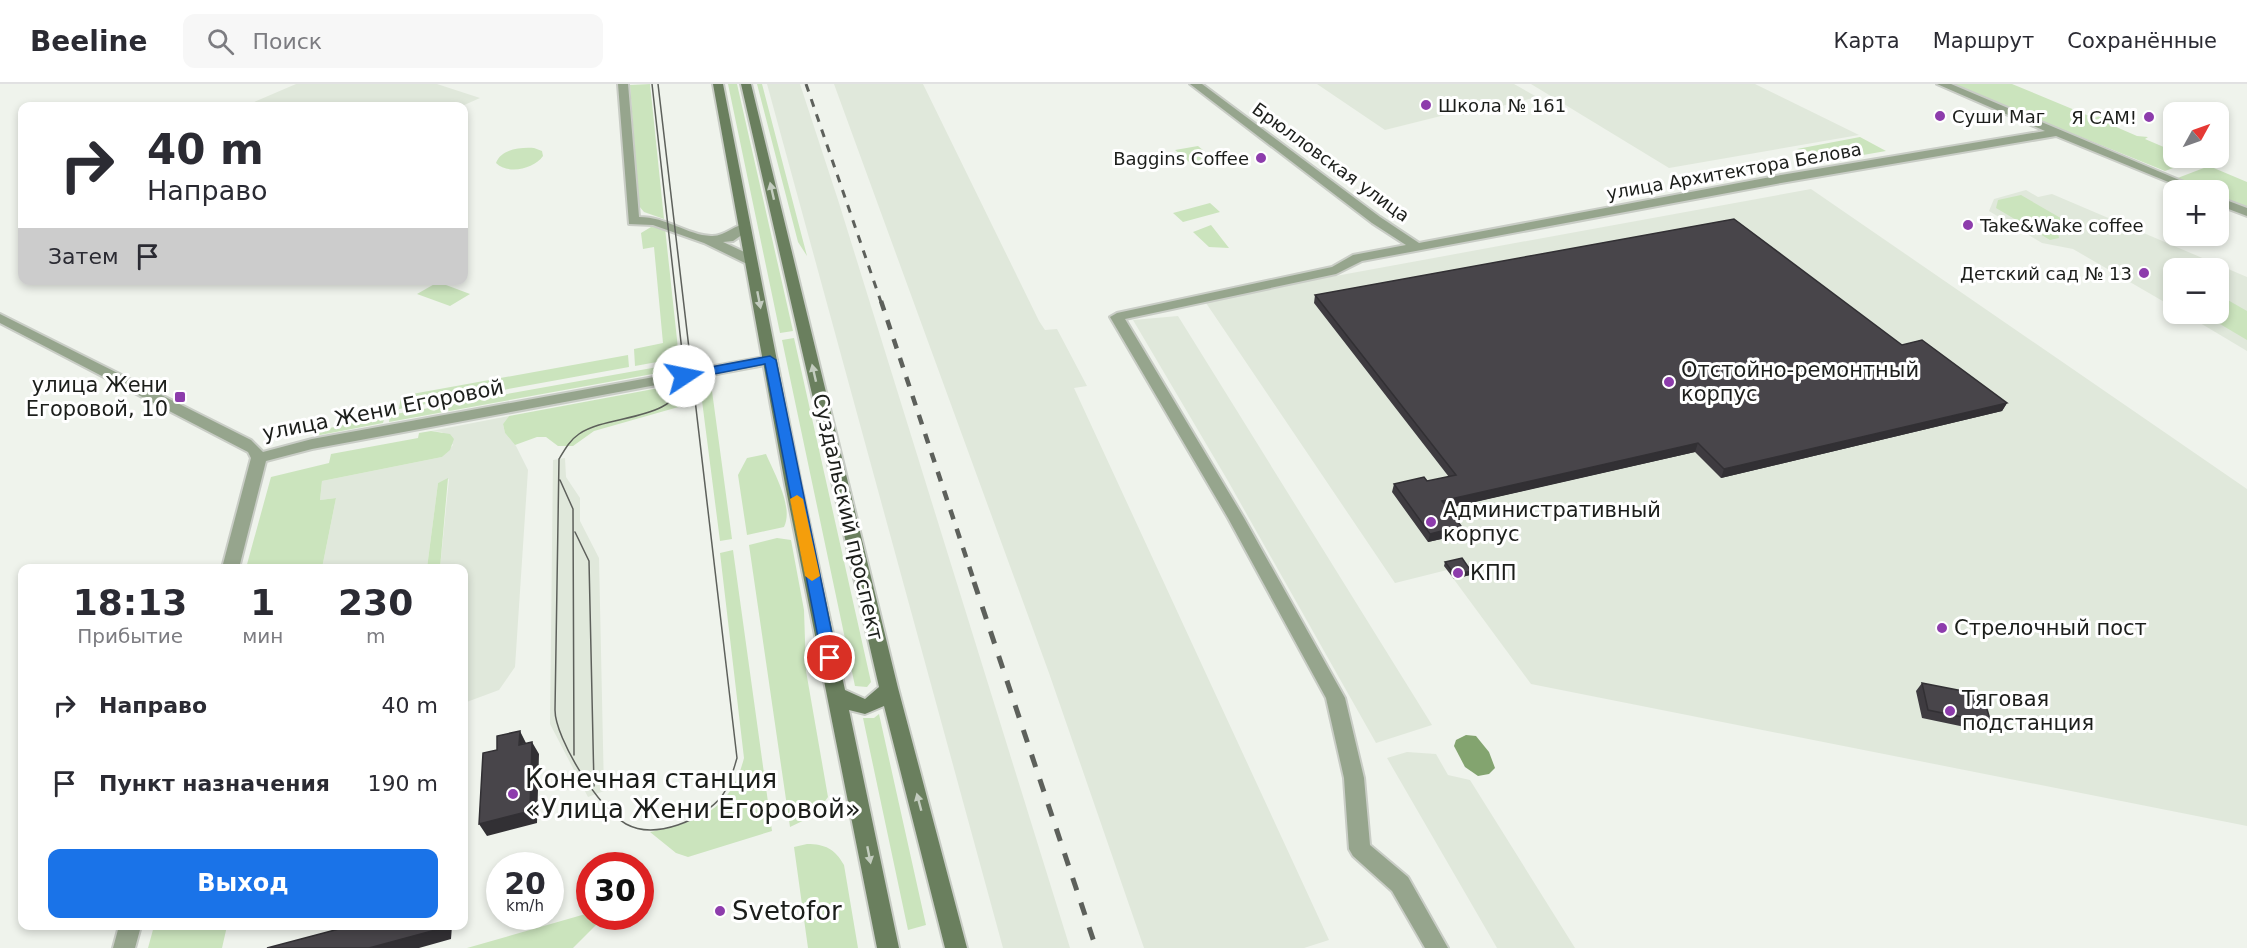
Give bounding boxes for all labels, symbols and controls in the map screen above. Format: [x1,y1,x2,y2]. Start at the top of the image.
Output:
search box [183,14,603,68]
text: Beeline [30,25,147,58]
icon: search [204,25,237,58]
text: Поиск [252,29,322,54]
text: Карта [1834,29,1900,53]
text: Маршрут [1933,29,2034,53]
text: Сохранённые [2067,29,2217,53]
place label: Школа № 161 [1438,95,1566,116]
street label: Брюлловская улица [1248,98,1414,226]
marker: Школа № 161 [1419,98,1433,112]
north arrow [2163,102,2229,168]
map controls [2163,102,2229,324]
place label: Суши Маг [1952,106,2045,127]
place label: Я САМ! [2071,107,2137,128]
marker: Суши Маг [1933,109,1947,123]
marker: Я САМ! [2142,110,2156,124]
text: 40 m [147,125,264,174]
icon: right [48,126,126,204]
street label: улица Архитектора Белова [1605,138,1863,204]
place label: Baggins Coffee [1113,148,1249,169]
marker: Baggins Coffee [1254,151,1268,165]
text: Направо [147,175,268,206]
button: + [2163,180,2229,246]
one-way arrow [766,182,776,200]
place label: Take&Wake coffee [1979,215,2144,236]
marker: Take&Wake coffee [1961,218,1975,232]
icon: arrive [131,240,164,273]
text: Затем [48,244,119,269]
button: − [2163,258,2229,324]
place label: Детский сад № 13 [1960,263,2132,284]
marker: Детский сад № 13 [2137,266,2151,280]
one-way arrow [755,290,764,309]
position arrow [652,344,716,408]
place label: Отстойно-ремонтный корпус [1681,358,1919,406]
one-way arrow [809,364,819,382]
place label: улица Жени Егоровой, 10 [26,373,168,421]
street label: улица Жени Егоровой [260,375,506,445]
marker: Отстойно-ремонтный корпус [1662,375,1676,389]
marker: улица Жени Егоровой, 10 [173,390,187,404]
street label: Суздальский проспект [808,391,888,643]
place label: Административный корпус [1443,498,1661,546]
marker: Административный корпус [1424,515,1438,529]
place label: КПП [1470,561,1517,585]
marker: КПП [1451,566,1465,580]
text: 18:13 [73,582,187,623]
text: 1 [250,582,275,623]
text: 230 [338,582,413,623]
place label: Стрелочный пост [1954,616,2147,640]
marker: Стрелочный пост [1935,621,1949,635]
text: Прибытие [77,624,183,648]
text: мин [242,624,283,648]
text: m [366,624,385,648]
pin [804,632,855,683]
icon: arrive [813,641,846,674]
place label: Тяговая подстанция [1961,687,2094,735]
icon: right [48,689,81,722]
text: Направо [99,693,207,718]
text: 40 m [382,693,438,718]
marker: Тяговая подстанция [1943,704,1957,718]
place label: Конечная станция «Улица Жени Егоровой» [525,764,861,824]
icon: arrive [48,767,81,800]
text: Пункт назначения [99,771,330,796]
text: 190 m [368,771,438,796]
marker: Конечная станция «Улица Жени Егоровой» [506,787,520,801]
one-way arrow [914,793,923,811]
one-way arrow [865,846,874,865]
button: Выход [48,849,438,918]
speed limit sign: 30 [576,852,654,930]
text: 20 [504,866,546,901]
place label: Svetofor [732,896,842,926]
text: km/h [506,897,544,915]
marker: Svetofor [713,904,727,918]

